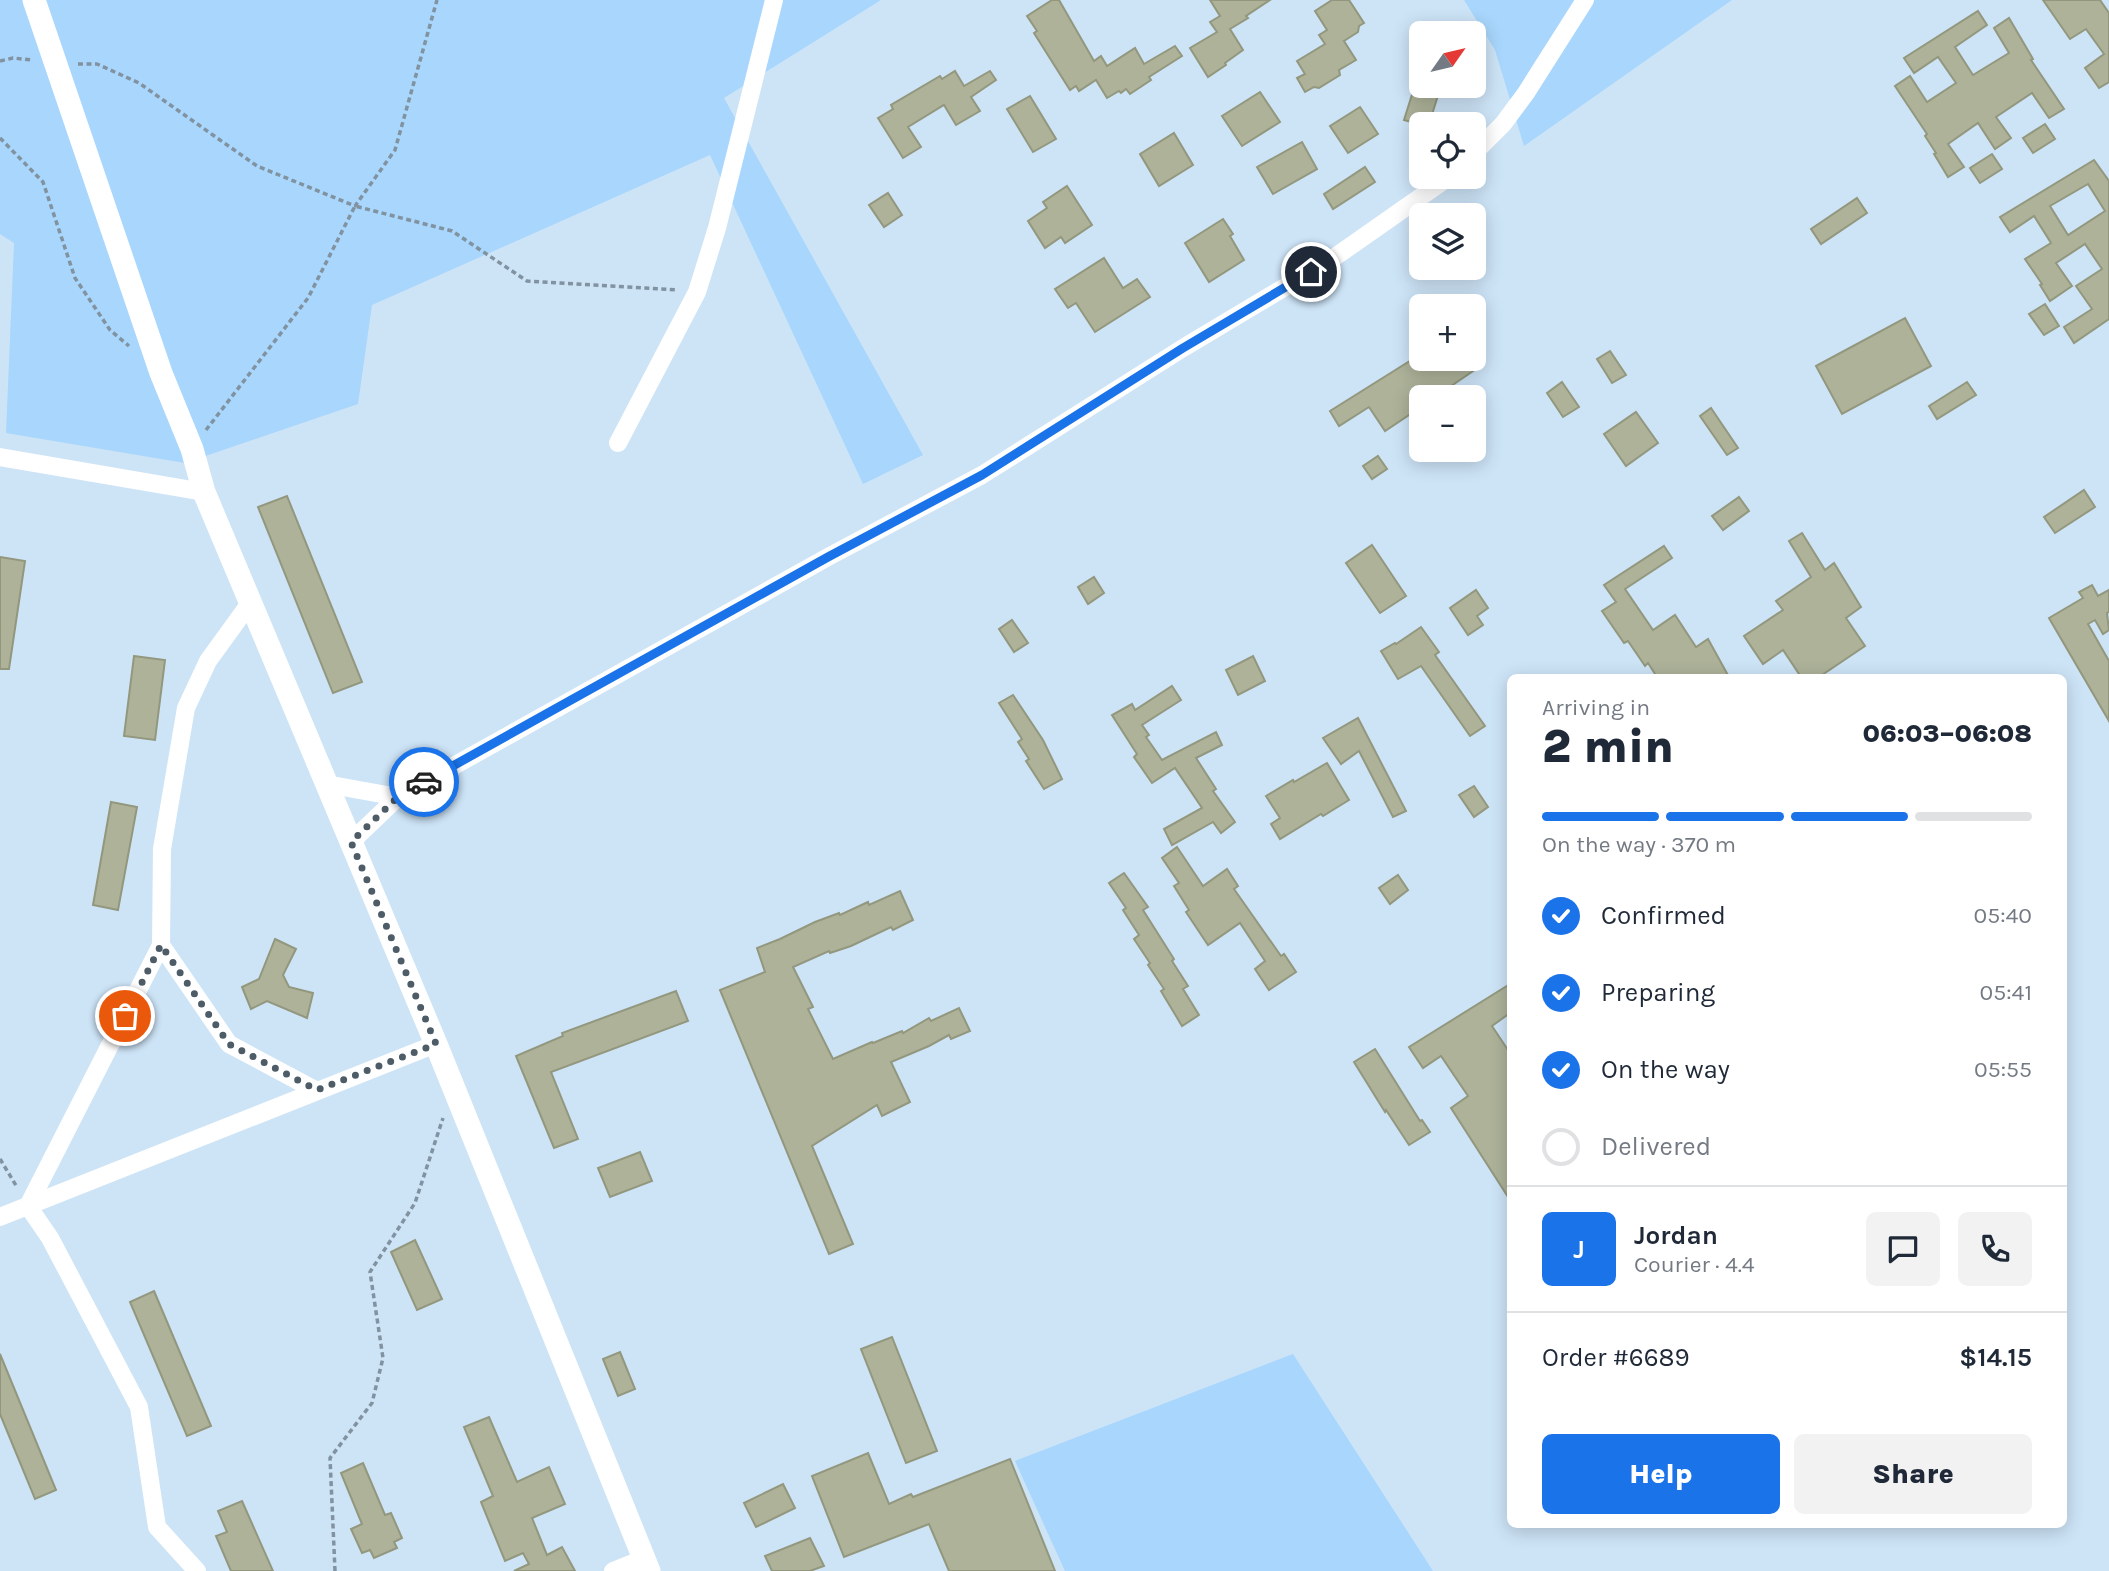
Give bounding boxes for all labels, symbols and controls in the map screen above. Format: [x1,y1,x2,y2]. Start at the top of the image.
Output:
north arrow [1409,21,1486,98]
map controls [1409,21,1486,462]
button: locate [1409,112,1486,189]
button: layers [1409,203,1486,280]
pin [1281,242,1341,302]
icon: home [1292,253,1330,291]
button: + [1409,294,1486,371]
button: − [1409,385,1486,462]
text: Arriving in [1542,694,1650,721]
text: 06:03–06:08 [1863,718,2032,749]
text: 2 min [1542,720,1674,774]
courier [389,747,459,817]
icon: car [405,763,443,801]
text: On the way · 370 m [1542,831,1736,858]
icon: check [1542,897,1580,935]
text: Confirmed [1601,900,1726,931]
text: 05:40 [1974,902,2032,929]
icon: check [1542,974,1580,1012]
text: Preparing [1601,977,1715,1008]
text: 05:41 [1980,979,2032,1006]
pin [95,986,155,1046]
icon: bag [106,997,144,1035]
icon: check [1542,1051,1580,1089]
text: On the way [1601,1054,1730,1085]
text: 05:55 [1974,1056,2032,1083]
text: Delivered [1601,1131,1711,1162]
button: chat [1866,1212,1940,1286]
button: phone [1958,1212,2032,1286]
text: Jordan [1634,1220,1718,1251]
text: J [1573,1234,1585,1265]
text: Courier · 4.4 [1634,1251,1755,1278]
text: Order #6689 [1542,1342,1690,1373]
text: $14.15 [1959,1342,2032,1373]
button: Help [1542,1434,1780,1514]
button: Share [1794,1434,2032,1514]

